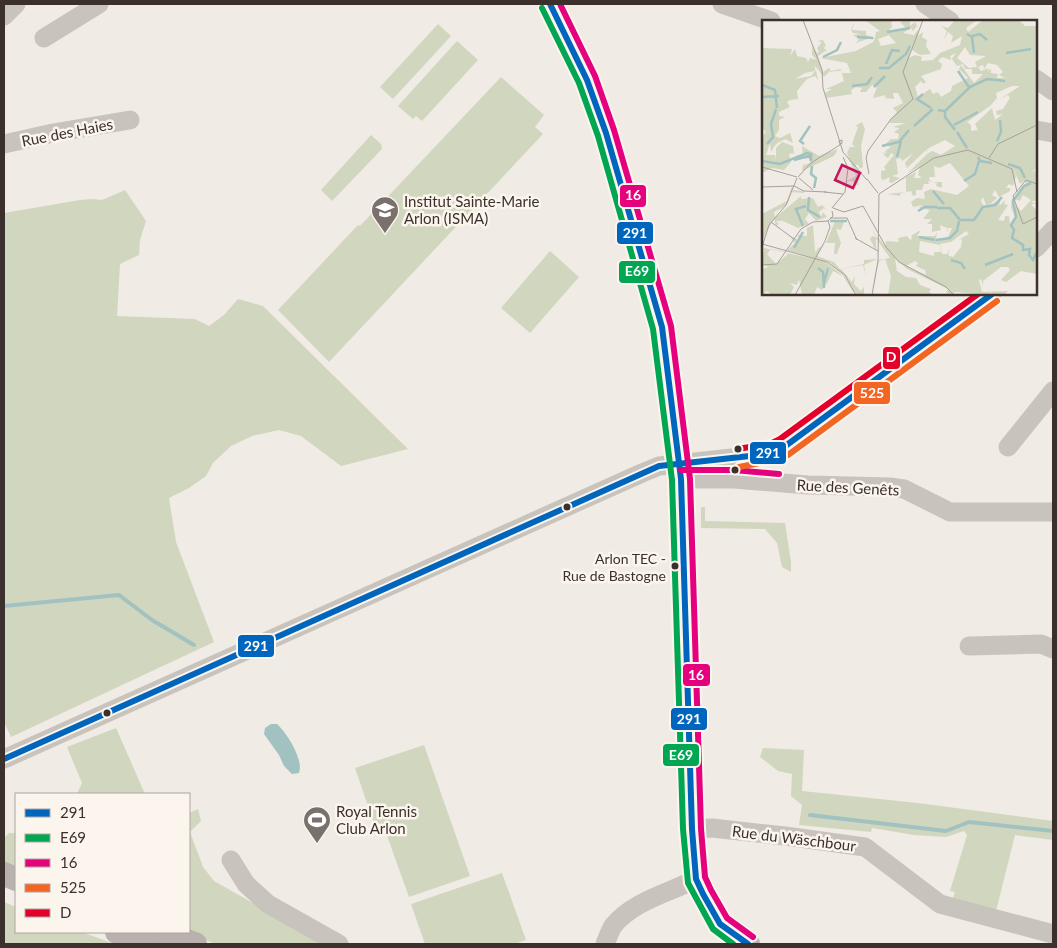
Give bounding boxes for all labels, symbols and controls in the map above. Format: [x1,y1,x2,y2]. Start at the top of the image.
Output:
inset map [762,20,1037,295]
street label: Rue des Haies [20,114,114,150]
line badge: 16 [619,184,647,208]
text: 16 [625,186,641,203]
place label: Institut Sainte-Marie Arlon (ISMA) [404,192,540,227]
school or university icon: Institut Sainte-Marie Arlon (ISMA) [370,195,400,234]
line badge: 291 [616,221,654,245]
text: 291 [623,224,647,241]
line badge: E69 [618,260,656,284]
text: E69 [625,262,649,279]
line badge: D [882,346,901,370]
text: D [886,348,897,365]
line badge: 525 [853,381,891,405]
text: 525 [860,384,884,401]
line badge: 291 [749,441,787,465]
unlabelled marker [733,444,743,454]
text: 291 [756,444,780,461]
unlabelled marker [730,465,740,475]
street label: Rue des Genêts [796,475,900,499]
unlabelled marker [562,502,572,512]
place label: Arlon TEC - Rue de Bastogne [563,550,666,584]
marker: Arlon TEC - Rue de Bastogne [670,561,680,571]
line badge: 291 [237,634,275,658]
text: 291 [244,637,268,654]
line badge: 16 [682,663,711,687]
text: 16 [688,666,704,683]
line badge: 291 [670,707,708,731]
unlabelled marker [102,708,112,718]
text: 291 [677,710,701,727]
line badge: E69 [662,743,700,767]
text: E69 [669,746,693,763]
legend [15,793,190,933]
place label: Royal Tennis Club Arlon [336,802,417,837]
text: 291 [60,803,86,821]
sports icon: Royal Tennis Club Arlon [302,805,332,844]
street label: Rue du Wäschbour [731,821,857,855]
text: E69 [60,828,86,846]
text: 16 [60,853,78,871]
text: 525 [60,878,86,896]
text: D [60,903,71,921]

